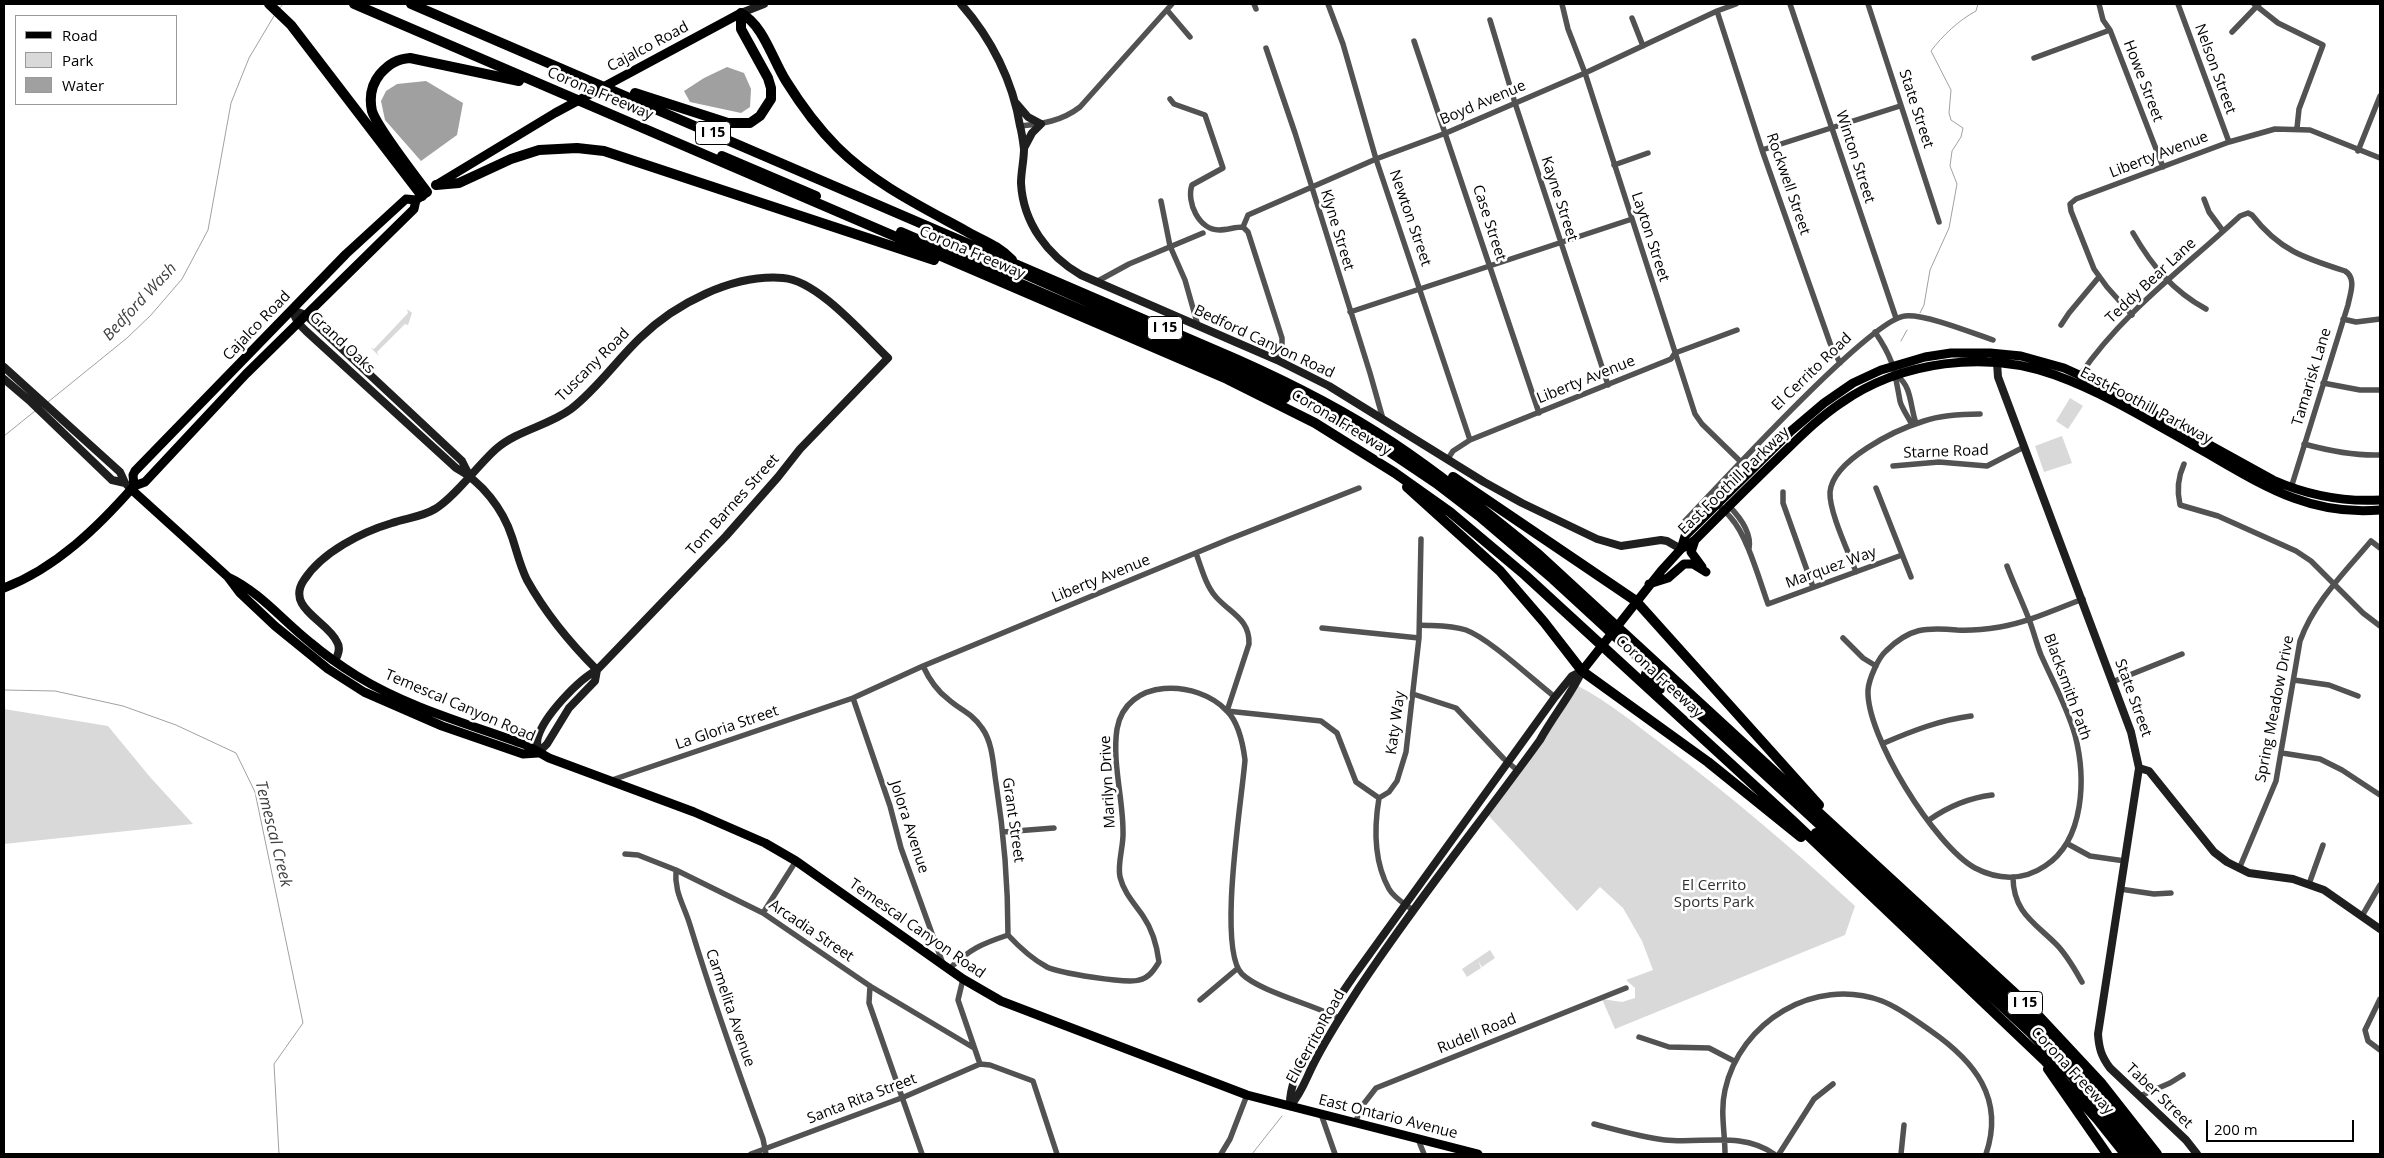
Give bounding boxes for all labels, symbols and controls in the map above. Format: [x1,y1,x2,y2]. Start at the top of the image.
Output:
legend [15,15,178,105]
street label: Cajalco Road [604,18,692,76]
street label: Nelson Street [2190,21,2240,117]
text: Road [62,25,98,45]
street label: Howe Street [2119,38,2167,124]
text: Park [62,50,93,70]
street label: Corona Freeway [544,64,656,124]
street label: State Street [1895,67,1937,151]
text: Water [62,75,104,95]
street label: Boyd Avenue [1437,77,1529,129]
street label: Winton Street [1832,108,1878,206]
road number: I 15 [696,122,730,144]
street label: Liberty Avenue [2107,128,2211,182]
street label: Rockwell Street [1762,131,1814,237]
street label: Kayne Street [1537,154,1581,244]
street label: Newton Street [1385,167,1435,269]
street label: Case Street [1468,183,1510,263]
street label: Klyne Street [1316,187,1358,273]
street label: Layton Street [1627,190,1673,284]
street label: Corona Freeway [916,223,1028,283]
street label: Teddy Bear Lane [2102,235,2200,327]
water label: Bedford Wash [99,259,181,345]
street label: Cajalco Road [219,288,295,364]
street label: Bedford Canyon Road [1191,302,1337,382]
street label: Grand Oaks [306,308,378,378]
road number: I 15 [1148,316,1182,339]
street label: Tuscany Road [553,325,633,405]
street label: Tamarisk Lane [2289,326,2335,428]
street label: El Cerrito Road [1768,329,1856,415]
street label: Liberty Avenue [1534,352,1638,408]
street label: East Foothill Parkway [2077,363,2215,449]
street label: Corona Freeway [1288,386,1394,460]
street label: East Foothill Parkway [1675,423,1793,539]
street label: Starne Road [1903,442,1989,462]
street label: Tom Barnes Street [683,451,783,559]
street label: Marquez Way [1783,543,1879,593]
street label: Liberty Avenue [1049,551,1153,607]
street label: Blacksmith Path [2039,631,2095,743]
street label: Corona Freeway [1611,632,1707,722]
street label: Spring Meadow Drive [2252,634,2298,784]
street label: State Street [2111,657,2155,739]
street label: Temescal Canyon Road [382,666,538,746]
street label: Katy Way [1383,690,1409,756]
street label: La Gloria Street [673,702,781,754]
street label: Marilyn Drive [1097,735,1119,829]
street label: Grant Street [998,776,1028,864]
street label: Jolora Avenue [886,778,932,876]
water label: Temescal Creek [251,779,295,889]
street label: Temescal Canyon Road [846,875,988,983]
park label: El Cerrito Sports Park [1674,877,1754,912]
street label: Arcadia Street [765,896,857,966]
street label: Carmelita Avenue [701,947,759,1069]
street label: El Cerrito Road [1283,987,1349,1087]
road number: I 15 [2008,991,2042,1014]
street label: Rudell Road [1435,1010,1519,1058]
street label: Corona Freeway [2027,1023,2117,1119]
street label: Taber Street [2122,1060,2196,1132]
street label: Santa Rita Street [805,1070,919,1128]
street label: East Ontario Avenue [1317,1091,1459,1143]
scale bar [2209,1110,2356,1142]
text: 200 m [2214,1119,2258,1139]

